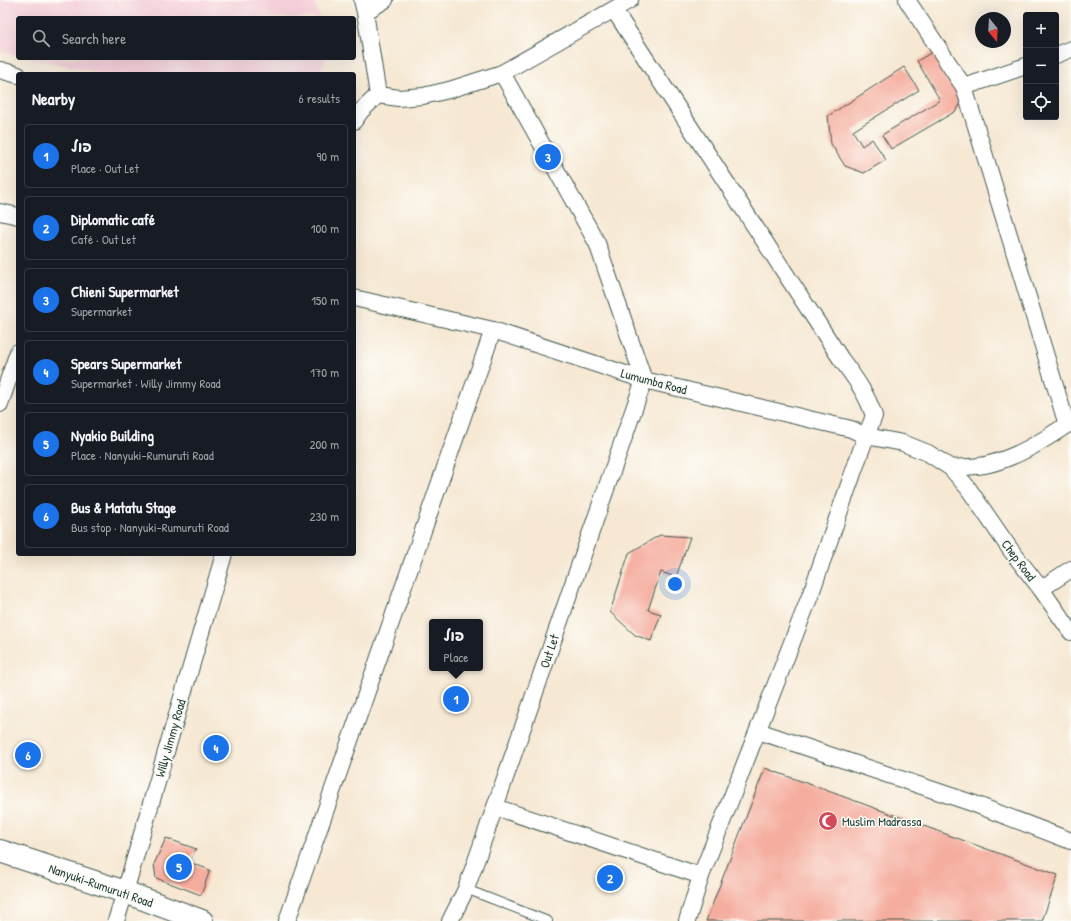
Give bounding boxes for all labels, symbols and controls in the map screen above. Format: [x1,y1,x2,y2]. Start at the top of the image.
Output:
north arrow [975,12,1011,48]
map controls [1023,12,1059,120]
button: + [1023,12,1059,48]
search box [16,16,356,60]
icon: search [30,27,52,49]
text: Search here [62,28,126,49]
button: − [1023,48,1059,84]
button: locate [1023,84,1059,120]
text: Nearby [32,87,75,110]
text: 6 results [299,89,340,107]
text: פול [71,136,92,157]
pin: 3 [535,142,561,172]
text: 1 [44,147,48,165]
text: 90 m [317,147,339,165]
text: Place · Out Let [71,159,139,177]
text: Diplomatic café [71,209,155,230]
text: 2 [43,219,49,237]
text: 100 m [311,219,339,237]
text: Café · Out Let [71,230,136,248]
text: Chieni Supermarket [71,281,179,302]
text: 3 [43,291,49,309]
text: 150 m [311,291,339,309]
text: Supermarket [71,302,132,320]
text: Spears Supermarket [71,353,181,374]
text: 4 [44,363,48,381]
text: 170 m [310,363,339,381]
street label: Lumumba Road [619,364,689,398]
text: Supermarket · Willy Jimmy Road [71,374,221,392]
text: Nyakio Building [71,425,154,446]
text: 5 [43,435,49,453]
text: 200 m [309,435,339,453]
text: Place · Nanyuki-Rumuruti Road [71,446,214,464]
text: Bus & Matatu Stage [71,497,176,518]
text: 6 [43,507,49,525]
text: 230 m [309,507,339,525]
text: Bus stop · Nanyuki-Rumuruti Road [71,518,229,536]
street label: Chep Road [997,536,1041,584]
your location [665,574,685,594]
popup [429,619,483,671]
text: פול [443,625,464,646]
street label: Out Let [535,631,563,670]
text: Place [443,648,469,666]
pin: 1 [443,684,469,714]
street label: Willy Jimmy Road [150,697,190,779]
pin: 4 [203,733,229,763]
pin: 6 [15,740,41,770]
mosque icon: Muslim Madrassa [817,810,839,832]
place label: Muslim Madrassa [842,812,921,830]
pin: 5 [166,852,192,882]
street label: Nanyuki-Rumuruti Road [46,859,156,911]
pin: 2 [597,863,623,893]

